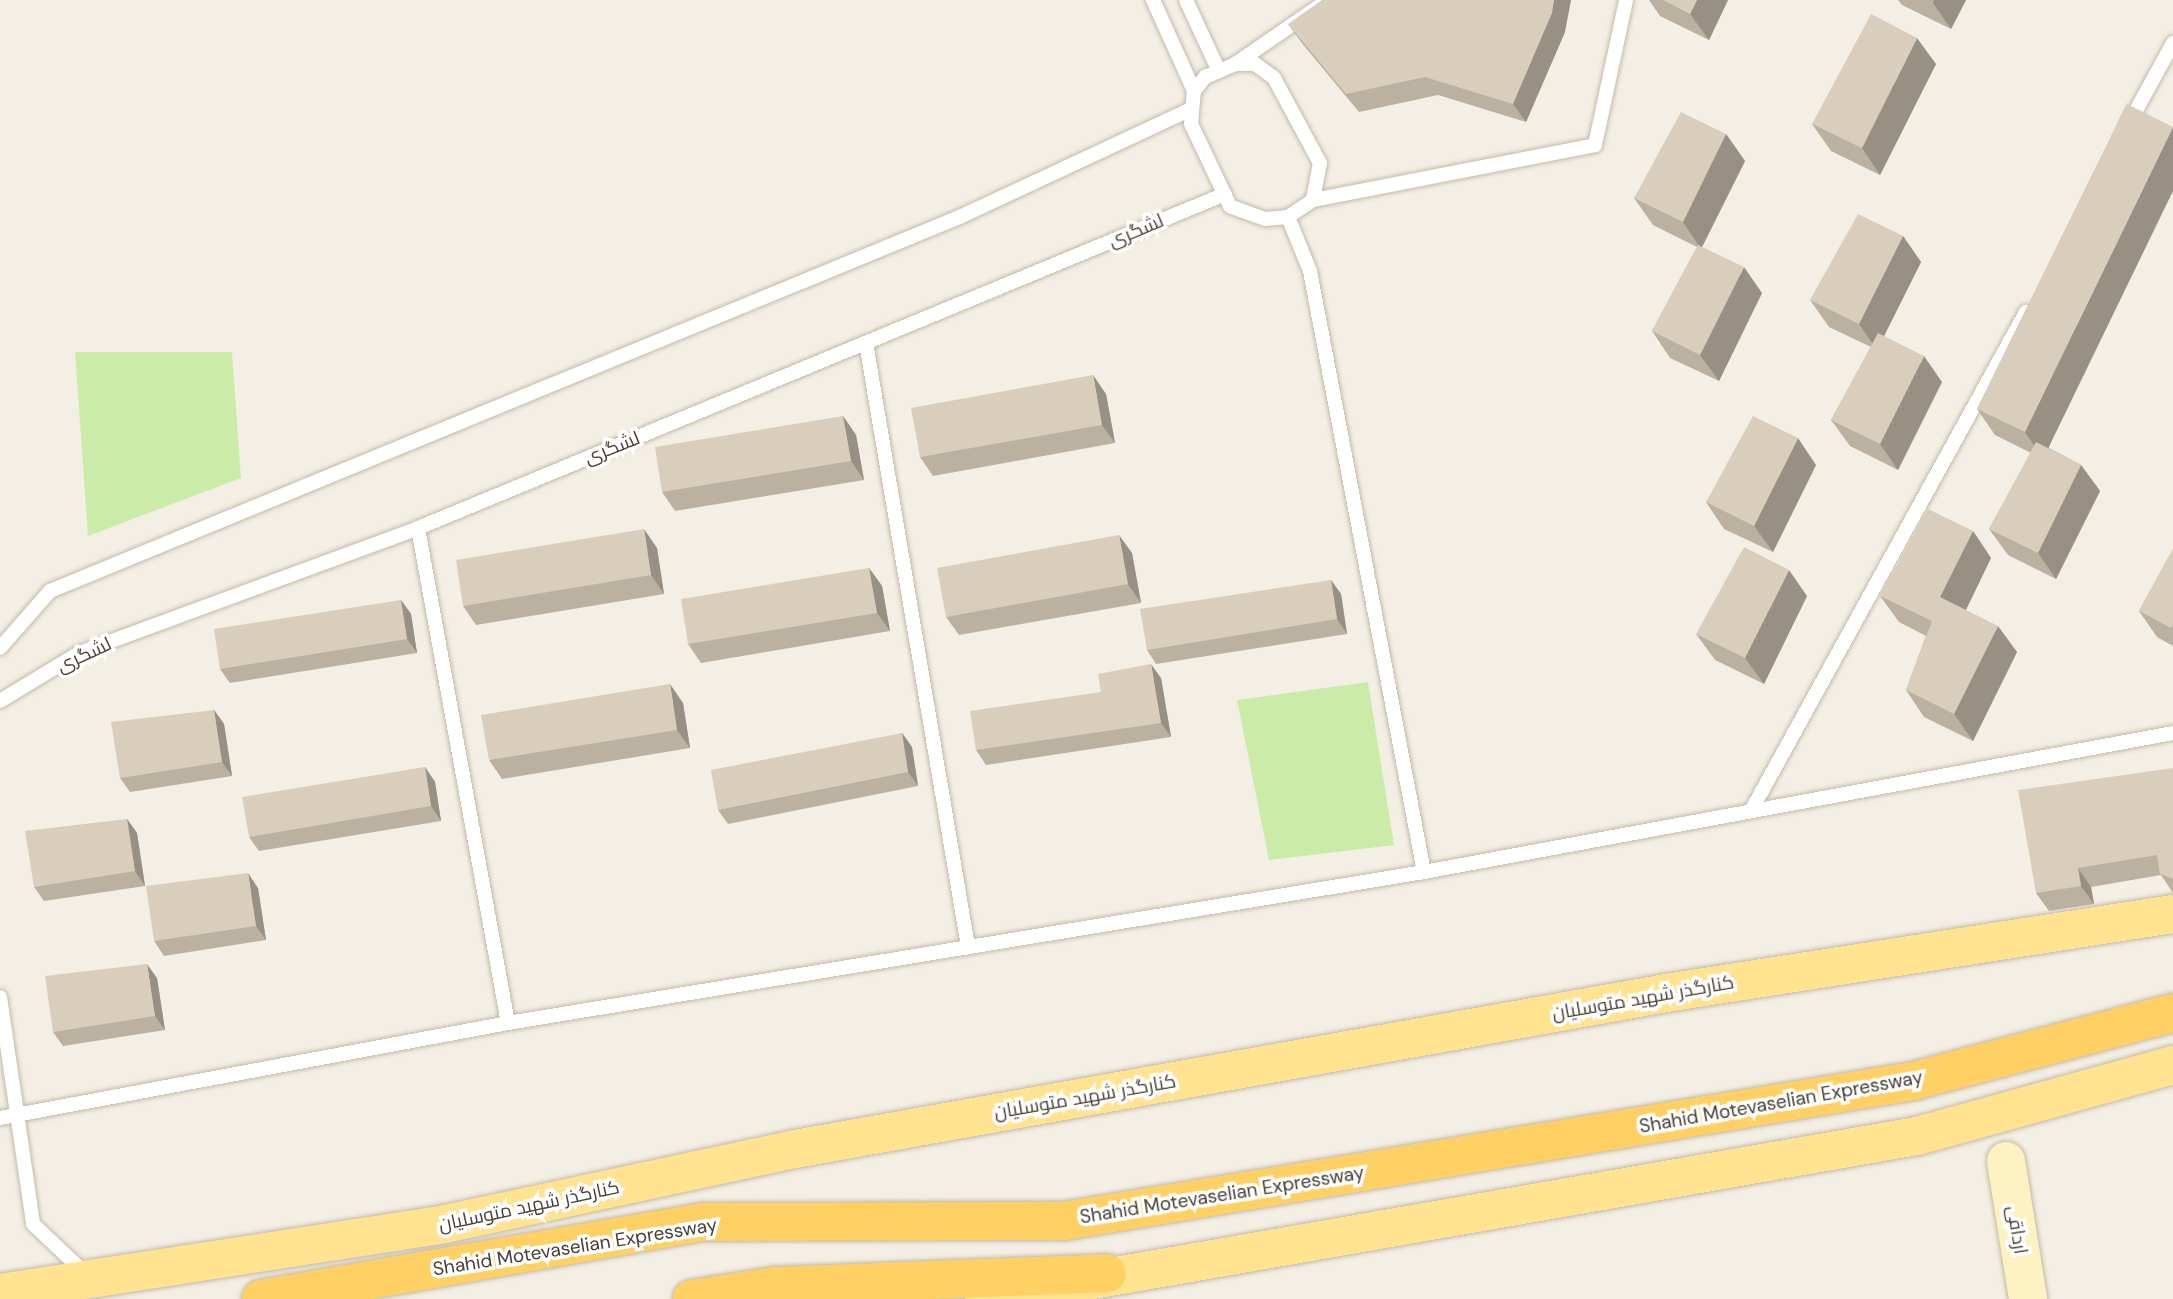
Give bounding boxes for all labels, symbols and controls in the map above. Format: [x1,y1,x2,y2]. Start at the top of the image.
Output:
street label: لشگری [1105,209,1167,253]
street label: لشگری [581,427,643,469]
street label: لشگری [53,632,115,678]
street label: کنارگذر شهید متوسلیان [1550,971,1736,1025]
street label: Shahid Motevaselian Expressway [1637,1066,1925,1138]
street label: کنارگذر شهید متوسلیان [992,1070,1178,1124]
street label: Shahid Motevaselian Expressway [1078,1161,1366,1229]
street label: کنارگذر شهید متوسلیان [436,1176,622,1236]
street label: ارداقی [2002,1204,2032,1256]
street label: Shahid Motevaselian Expressway [431,1213,719,1281]

